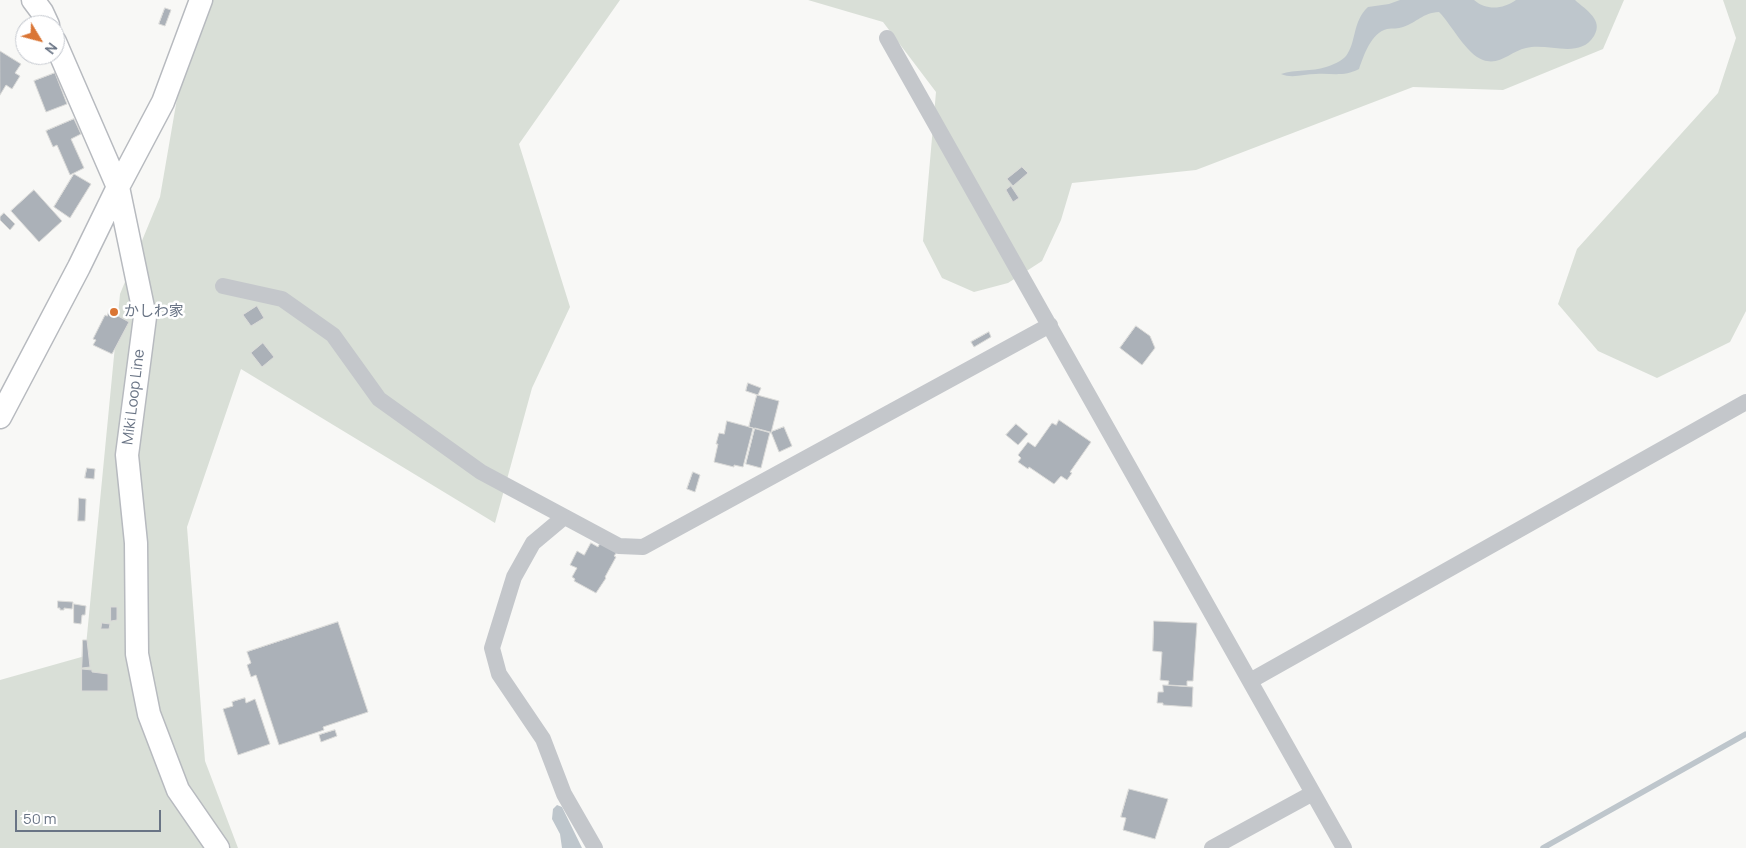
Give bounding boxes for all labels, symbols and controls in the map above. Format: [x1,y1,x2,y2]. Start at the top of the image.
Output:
north arrow [15,15,65,65]
text: N [41,39,62,58]
place label: かしわ家 [124,303,184,321]
marker: かしわ家 [108,306,120,318]
street label: Miki Loop Line [119,348,149,446]
scale bar [18,800,164,832]
text: 50 m [23,808,57,829]

